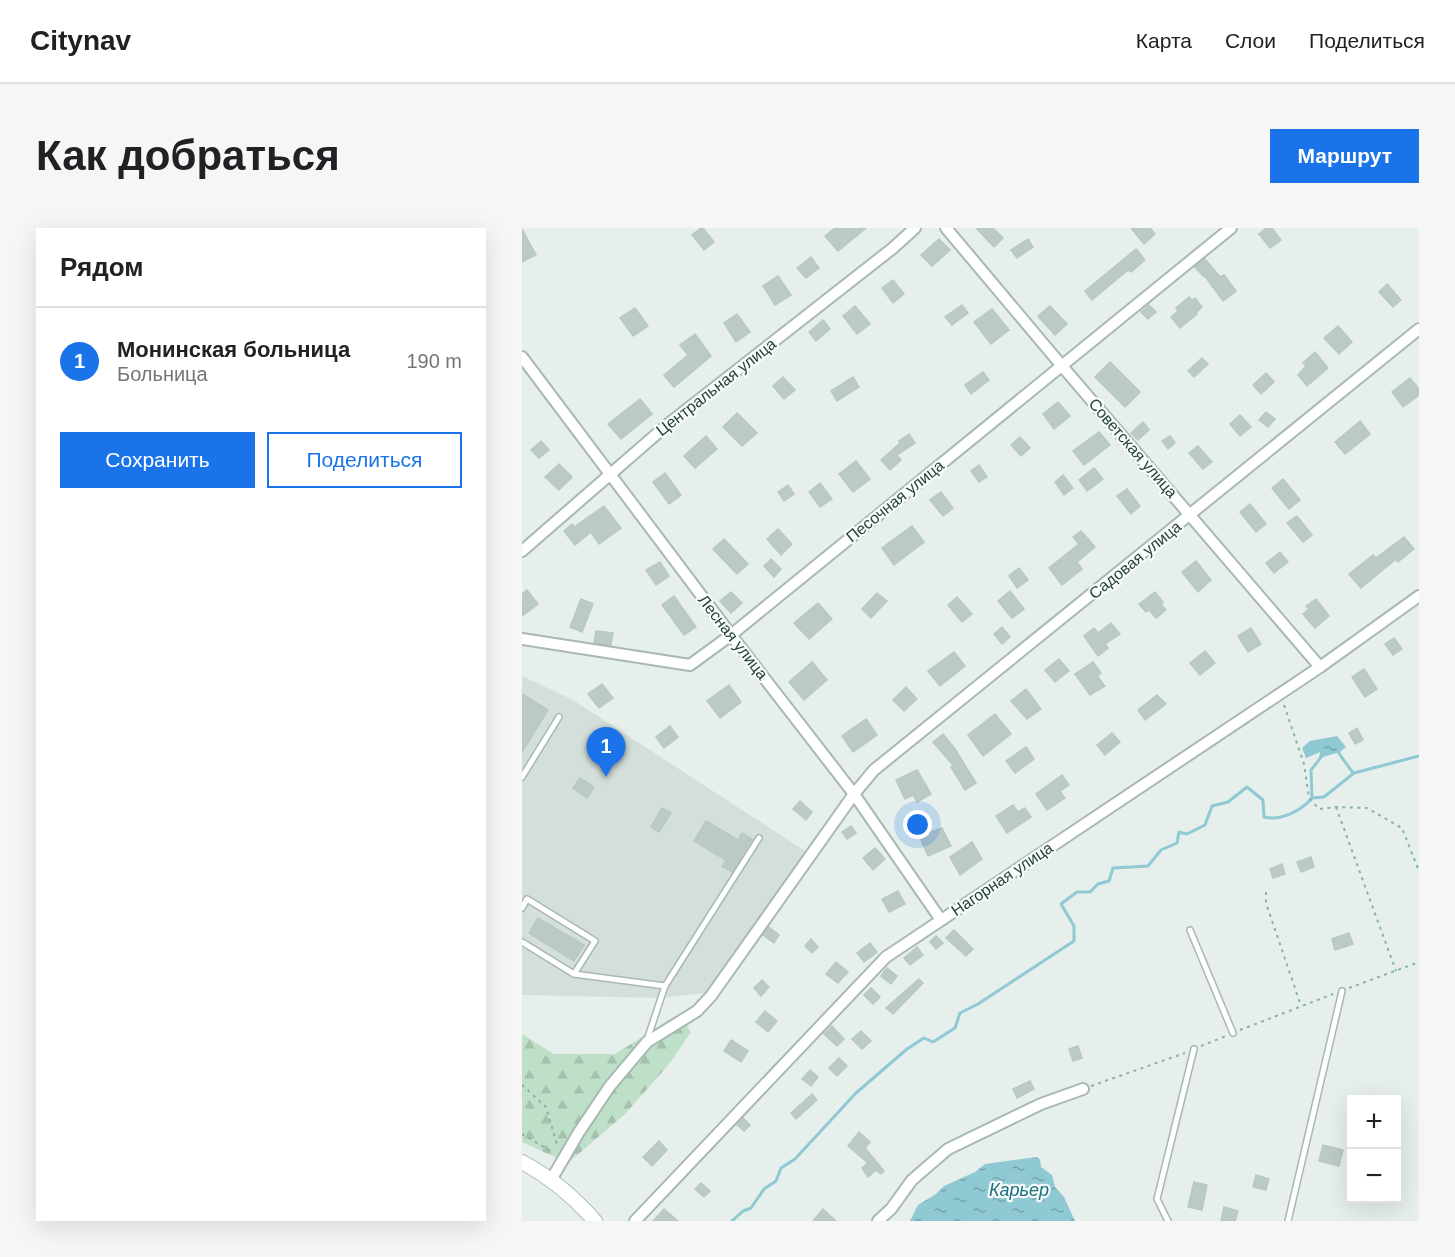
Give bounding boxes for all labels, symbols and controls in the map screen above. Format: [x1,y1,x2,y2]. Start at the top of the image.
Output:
text: Citynav [30,25,131,56]
text: Карта [1136,29,1192,52]
text: Слои [1225,29,1276,52]
text: Поделиться [1309,29,1425,52]
button: Маршрут [1270,129,1419,183]
text: Как добраться [36,132,340,179]
text: Рядом [60,252,143,282]
street label: Центральная улица [653,335,779,439]
text: Монинская больница [117,337,350,362]
text: 1 [74,350,85,372]
text: 190 m [406,350,462,372]
text: Больница [117,363,208,385]
street label: Советская улица [1085,395,1181,501]
button: Сохранить [60,432,255,488]
button: Поделиться [267,432,462,488]
street label: Песочная улица [843,456,947,545]
street label: Садовая улица [1086,518,1184,602]
street label: Лесная улица [695,591,771,683]
pin: 1 [586,728,626,777]
your location [903,810,932,839]
street label: Нагорная улица [948,839,1056,919]
map controls [1347,1095,1401,1203]
button: + [1347,1095,1401,1149]
button: − [1347,1149,1401,1203]
water label: Карьер [989,1180,1049,1200]

